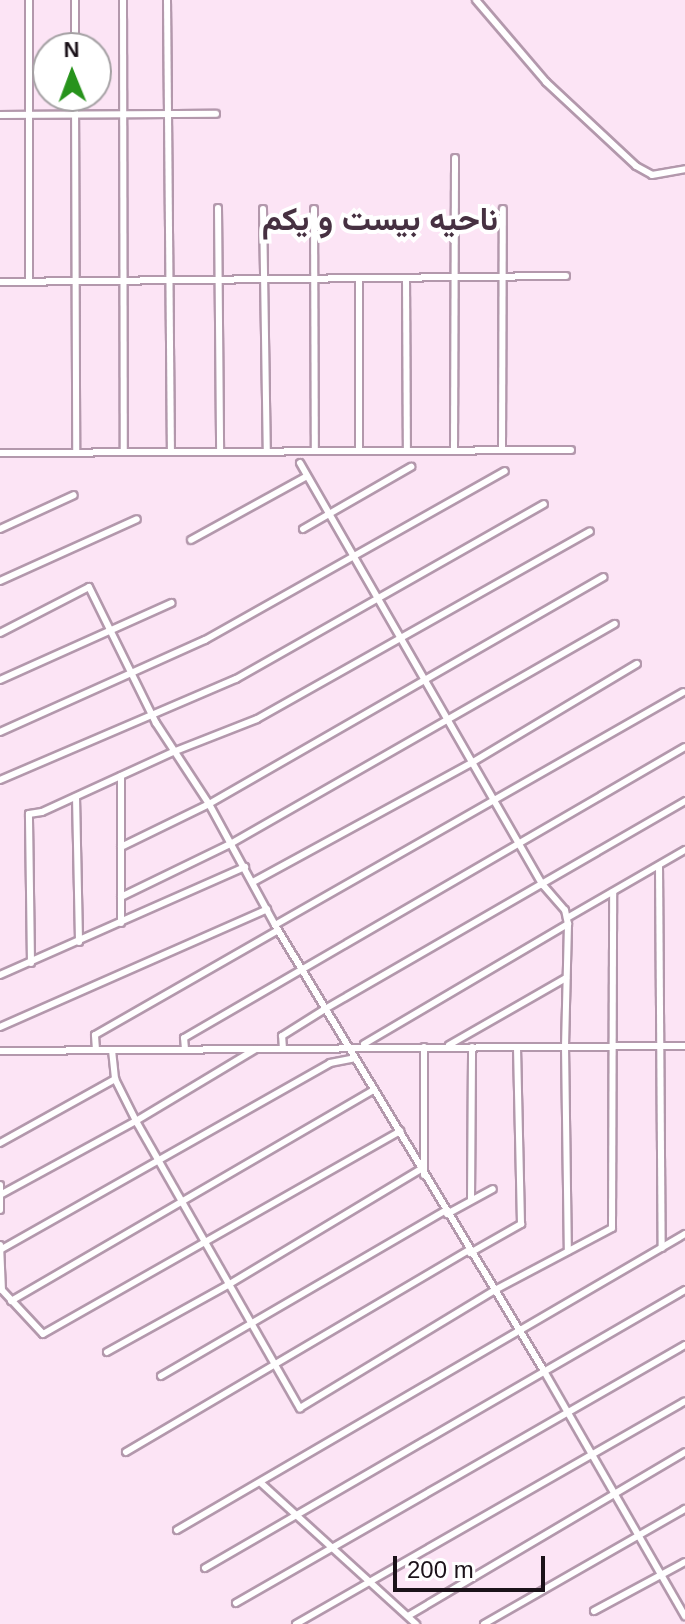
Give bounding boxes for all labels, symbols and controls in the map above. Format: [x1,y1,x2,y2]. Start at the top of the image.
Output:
north arrow [32,32,112,112]
text: N [63,37,80,62]
district label: ناحیه بیست و یکم [262,200,498,238]
scale bar [397,1540,549,1590]
text: 200 m [407,1556,474,1583]

